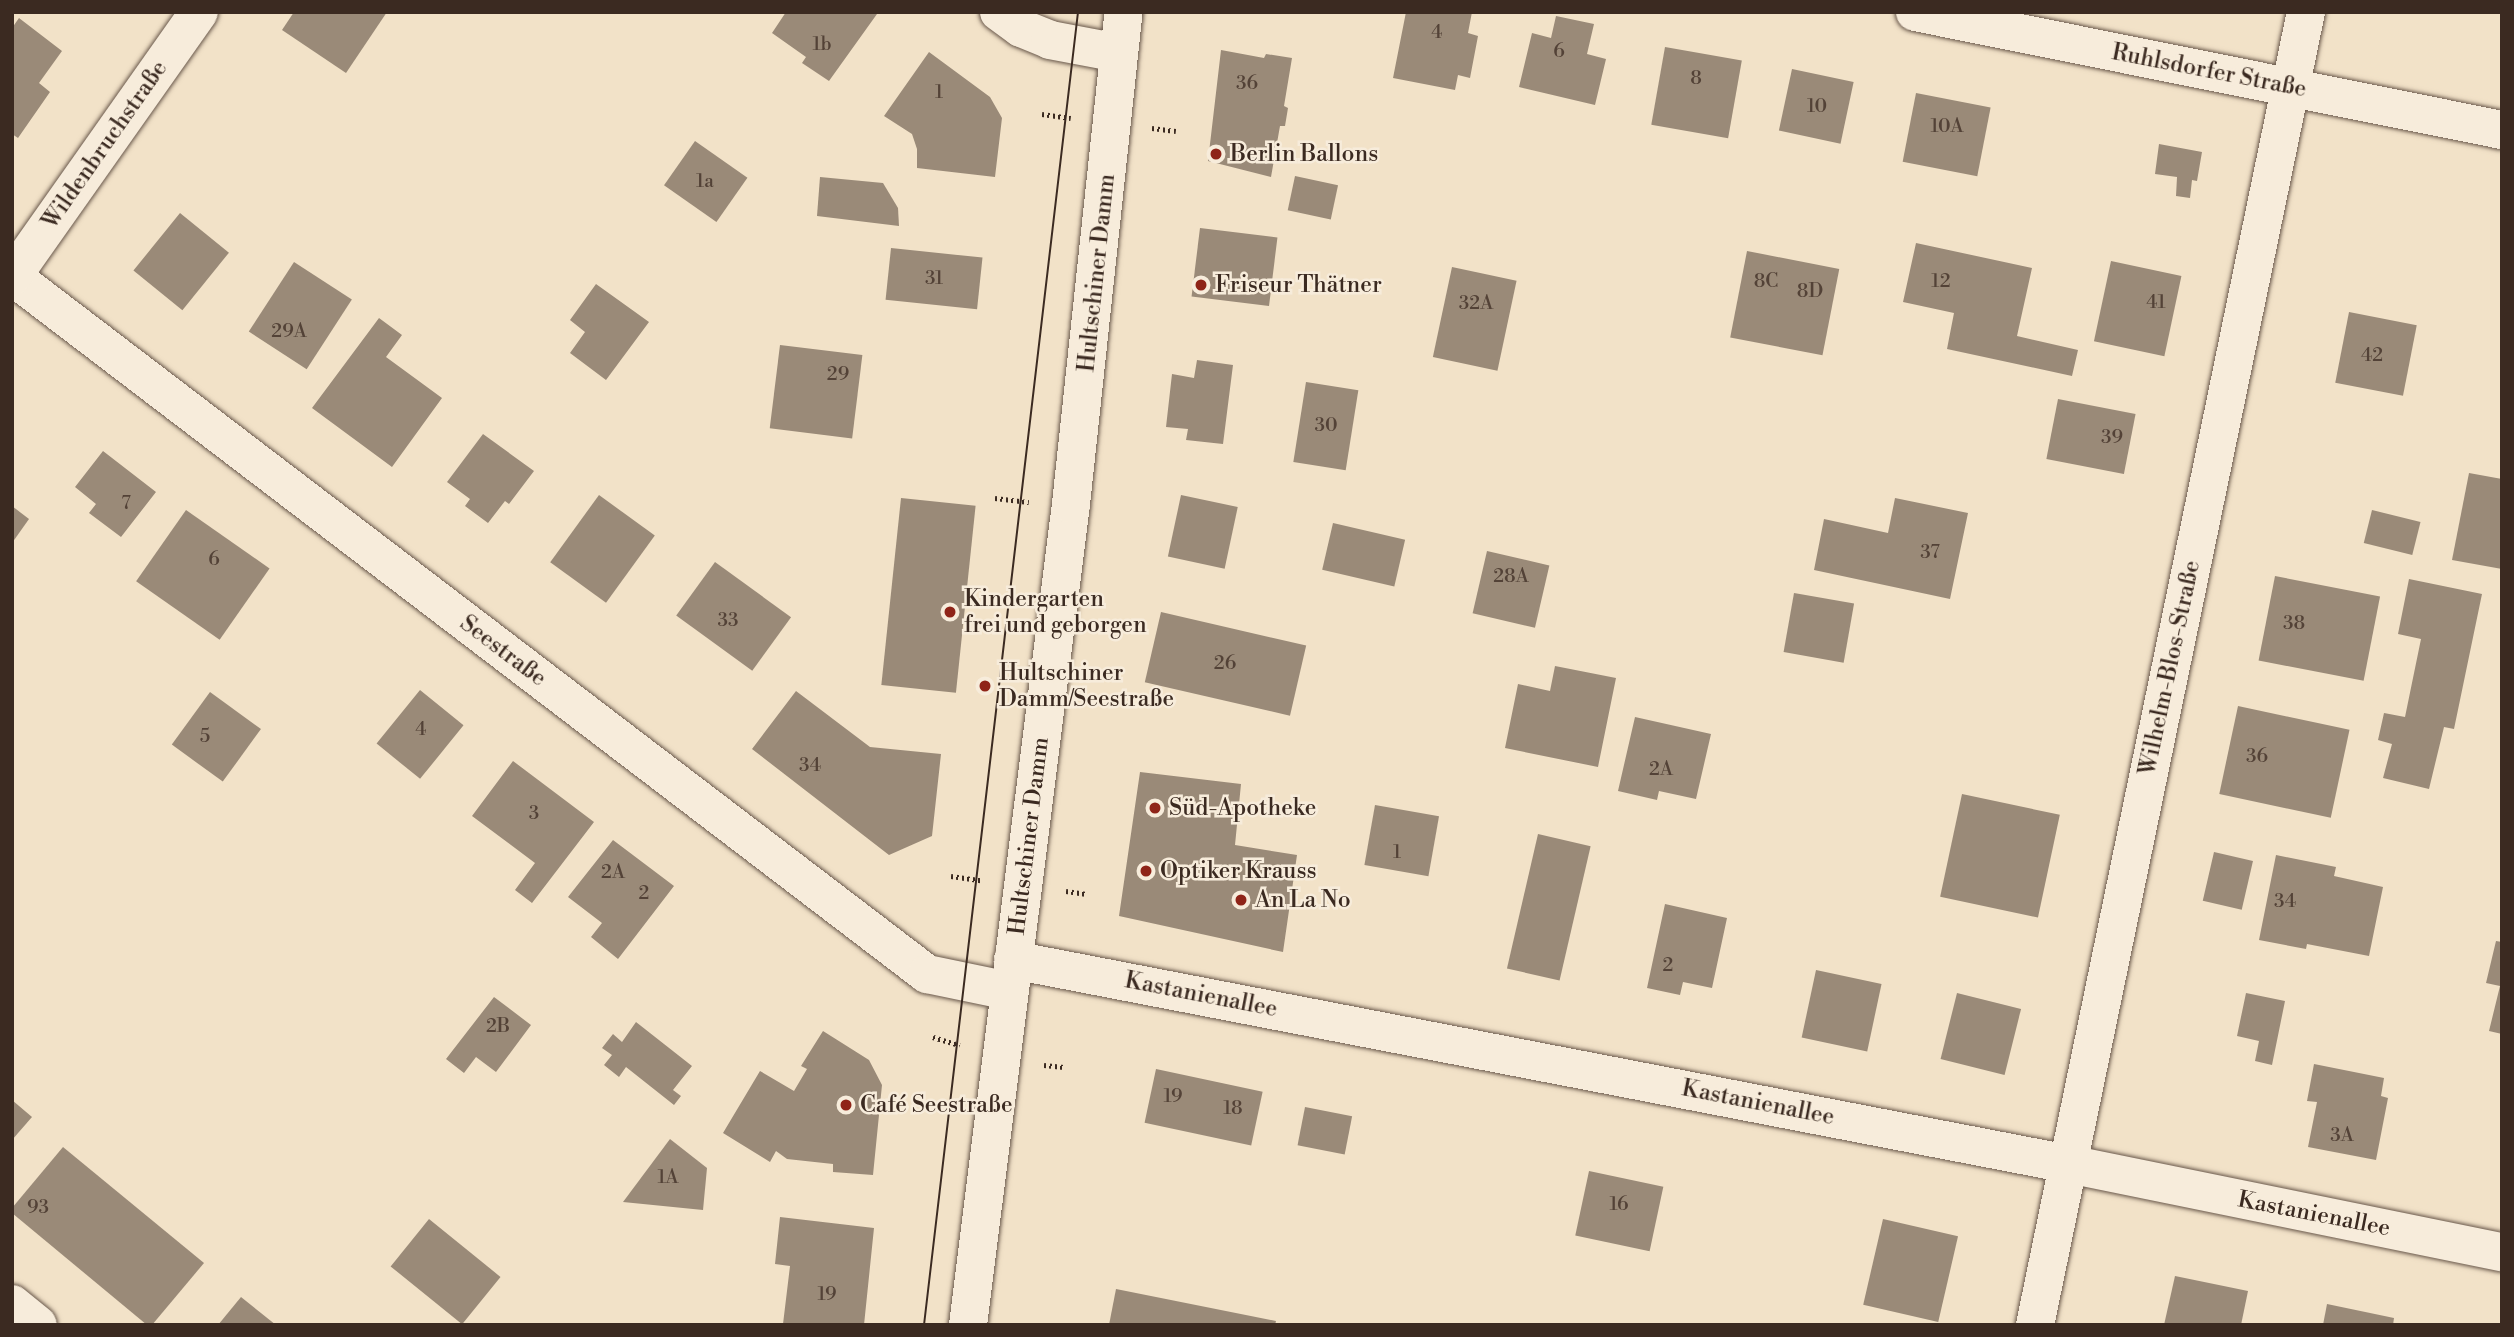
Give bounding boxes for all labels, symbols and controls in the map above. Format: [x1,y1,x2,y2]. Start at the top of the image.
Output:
house number: 4 [1431,22,1443,44]
house number: 1b [812,34,832,56]
street label: Ruhlsdorfer Straße [2109,39,2309,103]
house number: 6 [1553,41,1565,63]
street label: Wildenbruchstraße [37,56,173,234]
house number: 8 [1690,68,1702,90]
house number: 36 [1236,73,1258,95]
house number: 1 [935,82,943,104]
house number: 10 [1807,96,1827,118]
house number: 10A [1930,116,1964,138]
place label: Berlin Ballons [1230,140,1378,168]
marker: Berlin Ballons [1208,146,1224,162]
house number: 1a [696,171,714,193]
street label: Hultschiner Damm [1073,173,1121,373]
house number: 31 [925,268,943,290]
place label: Friseur Thätner [1215,271,1382,299]
house number: 8C [1754,271,1778,293]
house number: 12 [1931,271,1951,293]
marker: Friseur Thätner [1193,277,1209,293]
house number: 8D [1797,281,1823,303]
house number: 41 [2146,292,2166,314]
house number: 32A [1459,293,1493,315]
house number: 29A [271,321,307,343]
house number: 42 [2361,345,2383,367]
house number: 29 [827,364,849,386]
house number: 30 [1314,415,1338,437]
house number: 39 [2101,427,2123,449]
house number: 7 [121,493,131,515]
house number: 37 [1920,542,1940,564]
house number: 6 [208,549,220,571]
street label: Wilhelm-Blos-Straße [2134,558,2206,778]
house number: 28A [1493,566,1529,588]
place label: Kindergarten frei und geborgen [964,585,1147,639]
marker: Kindergarten frei und geborgen [942,604,958,620]
street label: Seestraße [454,610,552,692]
house number: 33 [718,610,738,632]
house number: 38 [2283,613,2305,635]
house number: 26 [1214,653,1236,675]
place label: Hultschiner Damm/Seestraße [999,659,1174,713]
marker: Hultschiner Damm/Seestraße [977,678,993,694]
house number: 4 [415,719,427,741]
house number: 5 [200,726,210,748]
street label: Hultschiner Damm [1003,736,1055,936]
house number: 36 [2246,746,2268,768]
house number: 34 [799,755,821,777]
house number: 2A [1649,759,1673,781]
place label: Süd-Apotheke [1169,794,1316,822]
marker: Süd-Apotheke [1147,800,1163,816]
house number: 3 [529,803,539,825]
house number: 1 [1393,842,1401,864]
place label: Optiker Krauss [1160,857,1317,885]
house number: 2A [601,862,625,884]
marker: Optiker Krauss [1138,863,1154,879]
house number: 2 [639,883,649,905]
place label: An La No [1255,886,1351,914]
house number: 34 [2274,891,2296,913]
marker: An La No [1233,892,1249,908]
house number: 2 [1663,955,1673,977]
street label: Kastanienallee [1122,967,1280,1023]
house number: 2B [486,1016,510,1038]
street label: Kastanienallee [1679,1075,1837,1131]
house number: 19 [1163,1086,1183,1108]
place label: Café Seestraße [860,1091,1012,1119]
marker: Café Seestraße [838,1097,854,1113]
house number: 18 [1223,1098,1243,1120]
house number: 3A [2330,1125,2354,1147]
house number: 1A [657,1167,679,1189]
street label: Kastanienallee [2235,1186,2393,1242]
house number: 16 [1609,1194,1629,1216]
house number: 93 [27,1197,49,1219]
house number: 19 [817,1284,837,1306]

